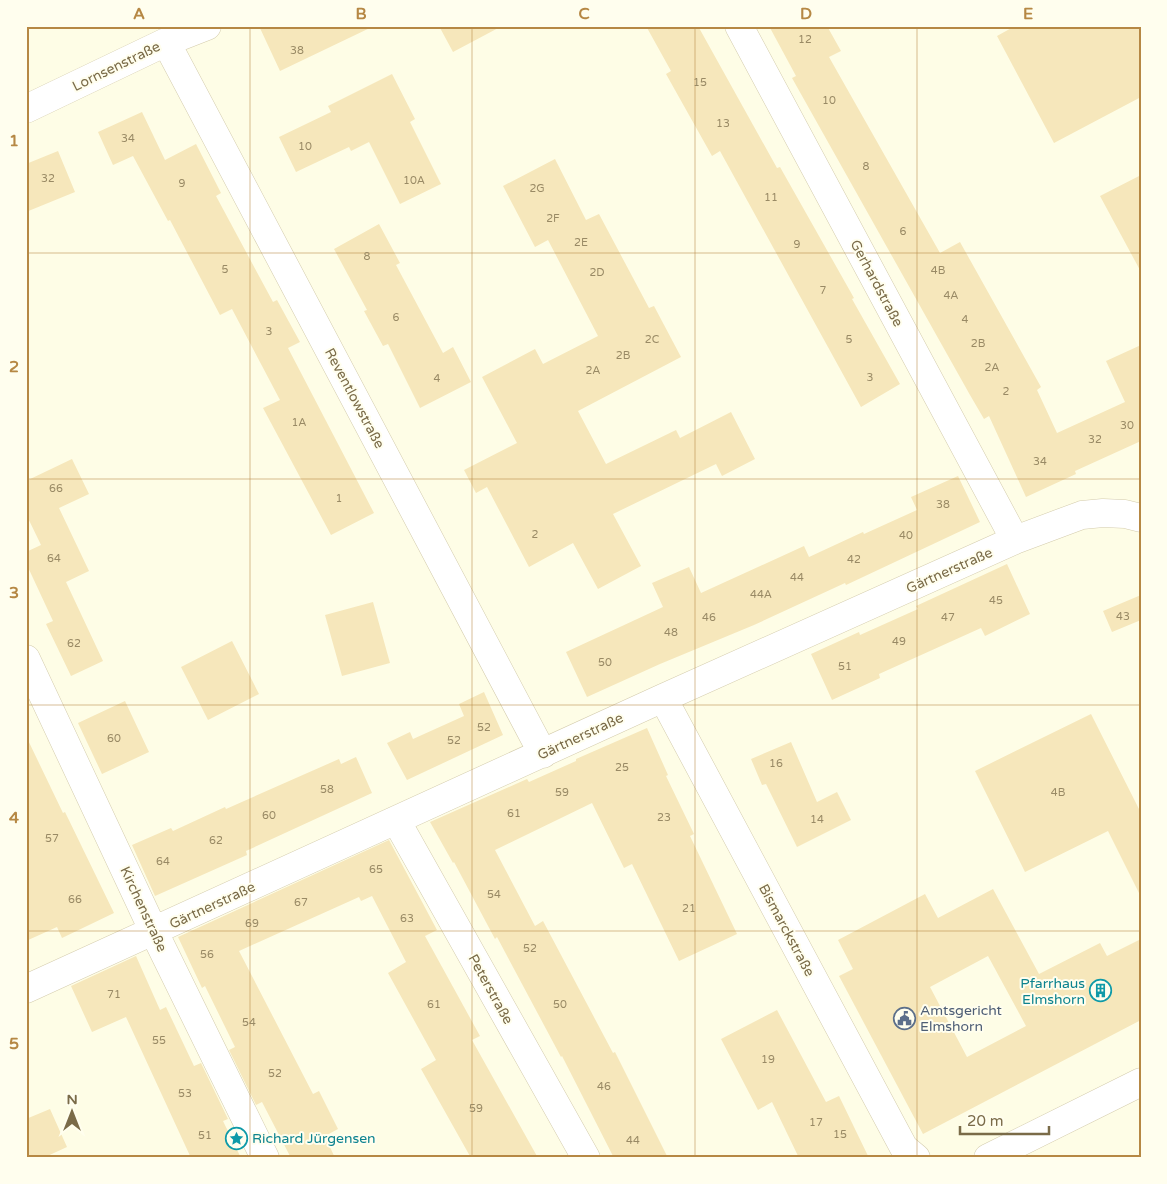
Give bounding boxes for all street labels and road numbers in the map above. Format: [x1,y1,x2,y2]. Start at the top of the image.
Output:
street label: Lornsenstraße [70,38,163,95]
street label: Gerhardstraße [847,237,907,330]
street label: Reventlowstraße [321,345,388,451]
street label: Gärtnerstraße [903,544,995,597]
street label: Gärtnerstraße [535,709,626,764]
street label: Kirchenstraße [116,864,171,955]
street label: Gärtnerstraße [167,878,258,933]
street label: Bismarckstraße [755,881,818,979]
street label: Peterstraße [464,951,517,1027]

